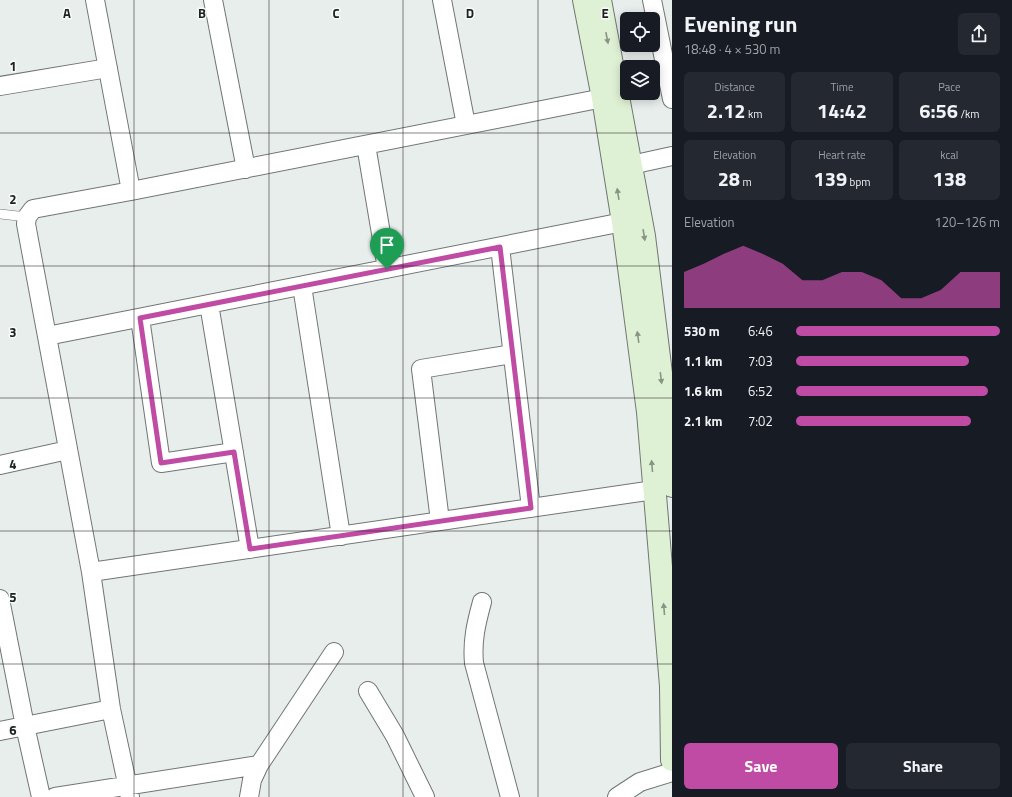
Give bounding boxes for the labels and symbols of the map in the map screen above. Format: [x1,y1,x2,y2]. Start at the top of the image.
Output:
text: A [63,3,71,23]
text: B [198,3,206,23]
text: C [332,3,340,23]
text: D [466,3,474,23]
text: E [601,3,609,23]
one-way arrow [604,32,610,44]
text: 1 [9,56,17,76]
one-way arrow [615,188,621,200]
text: 2 [9,189,17,209]
pin [370,228,404,269]
one-way arrow [641,229,647,241]
text: 3 [9,322,17,342]
one-way arrow [635,331,641,343]
one-way arrow [658,372,665,384]
text: 4 [9,454,17,474]
one-way arrow [649,460,655,472]
text: 5 [9,587,17,607]
one-way arrow [661,603,668,615]
text: 6 [9,720,17,740]

